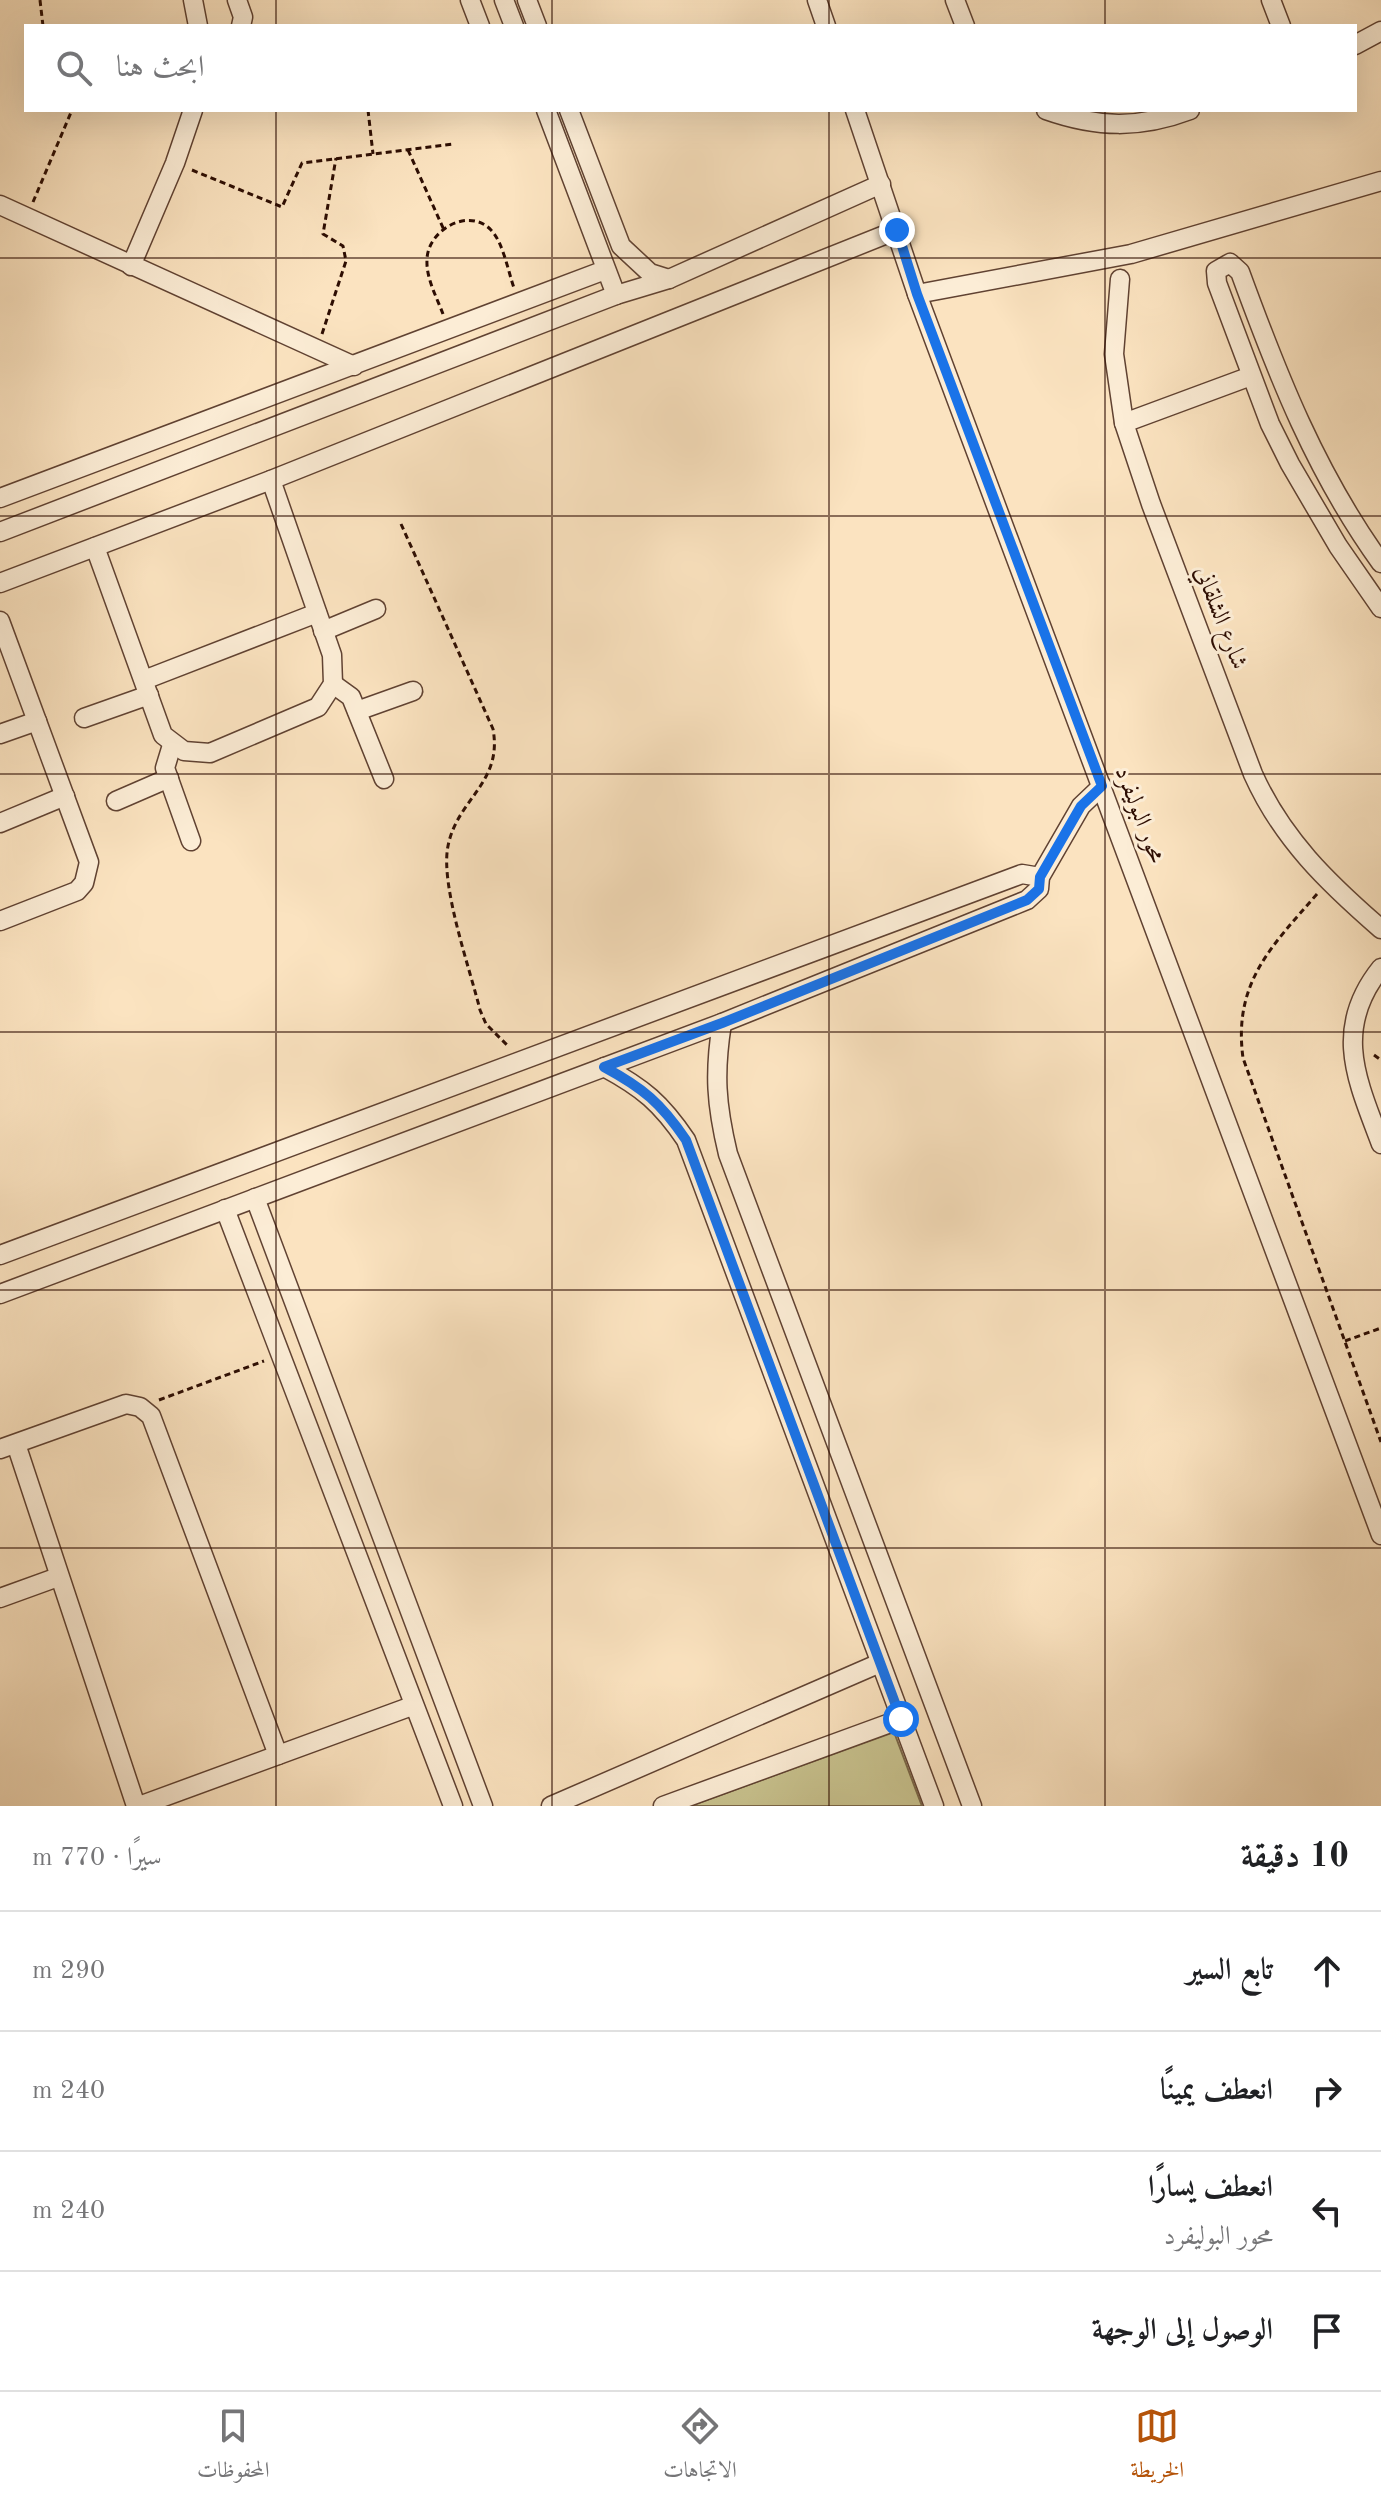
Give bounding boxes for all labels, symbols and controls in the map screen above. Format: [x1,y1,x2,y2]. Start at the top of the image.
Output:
search box [24,24,1357,112]
icon: search [52,46,96,90]
text: ابحث هنا [116,53,204,83]
route end [879,212,915,248]
street label: شارع الشلقاني [1184,563,1251,675]
street label: محور البوليفرد [1109,764,1168,867]
route start [883,1701,919,1737]
text: 10 دقيقة [1241,1840,1349,1874]
text: سيرًا · 770 m [32,1845,162,1871]
icon: ahead [1305,1949,1349,1993]
text: تابع السير [1186,1956,1273,1986]
text: 290 m [32,1958,105,1984]
icon: right [1305,2069,1349,2113]
text: انعطف يمينًا [1160,2076,1273,2106]
text: 240 m [32,2078,105,2104]
text: انعطف يسارًا [1148,2173,1273,2203]
icon: left [1305,2189,1349,2233]
text: 240 m [32,2198,105,2224]
text: محور البوليفرد [1164,2224,1273,2250]
icon: arrive [1305,2309,1349,2353]
text: الوصول إلى الوجهة [1092,2316,1273,2346]
tab: المحفوظات [197,2404,269,2491]
tab: الاتجاهات [663,2404,737,2491]
tab: الخريطة [1131,2404,1184,2491]

